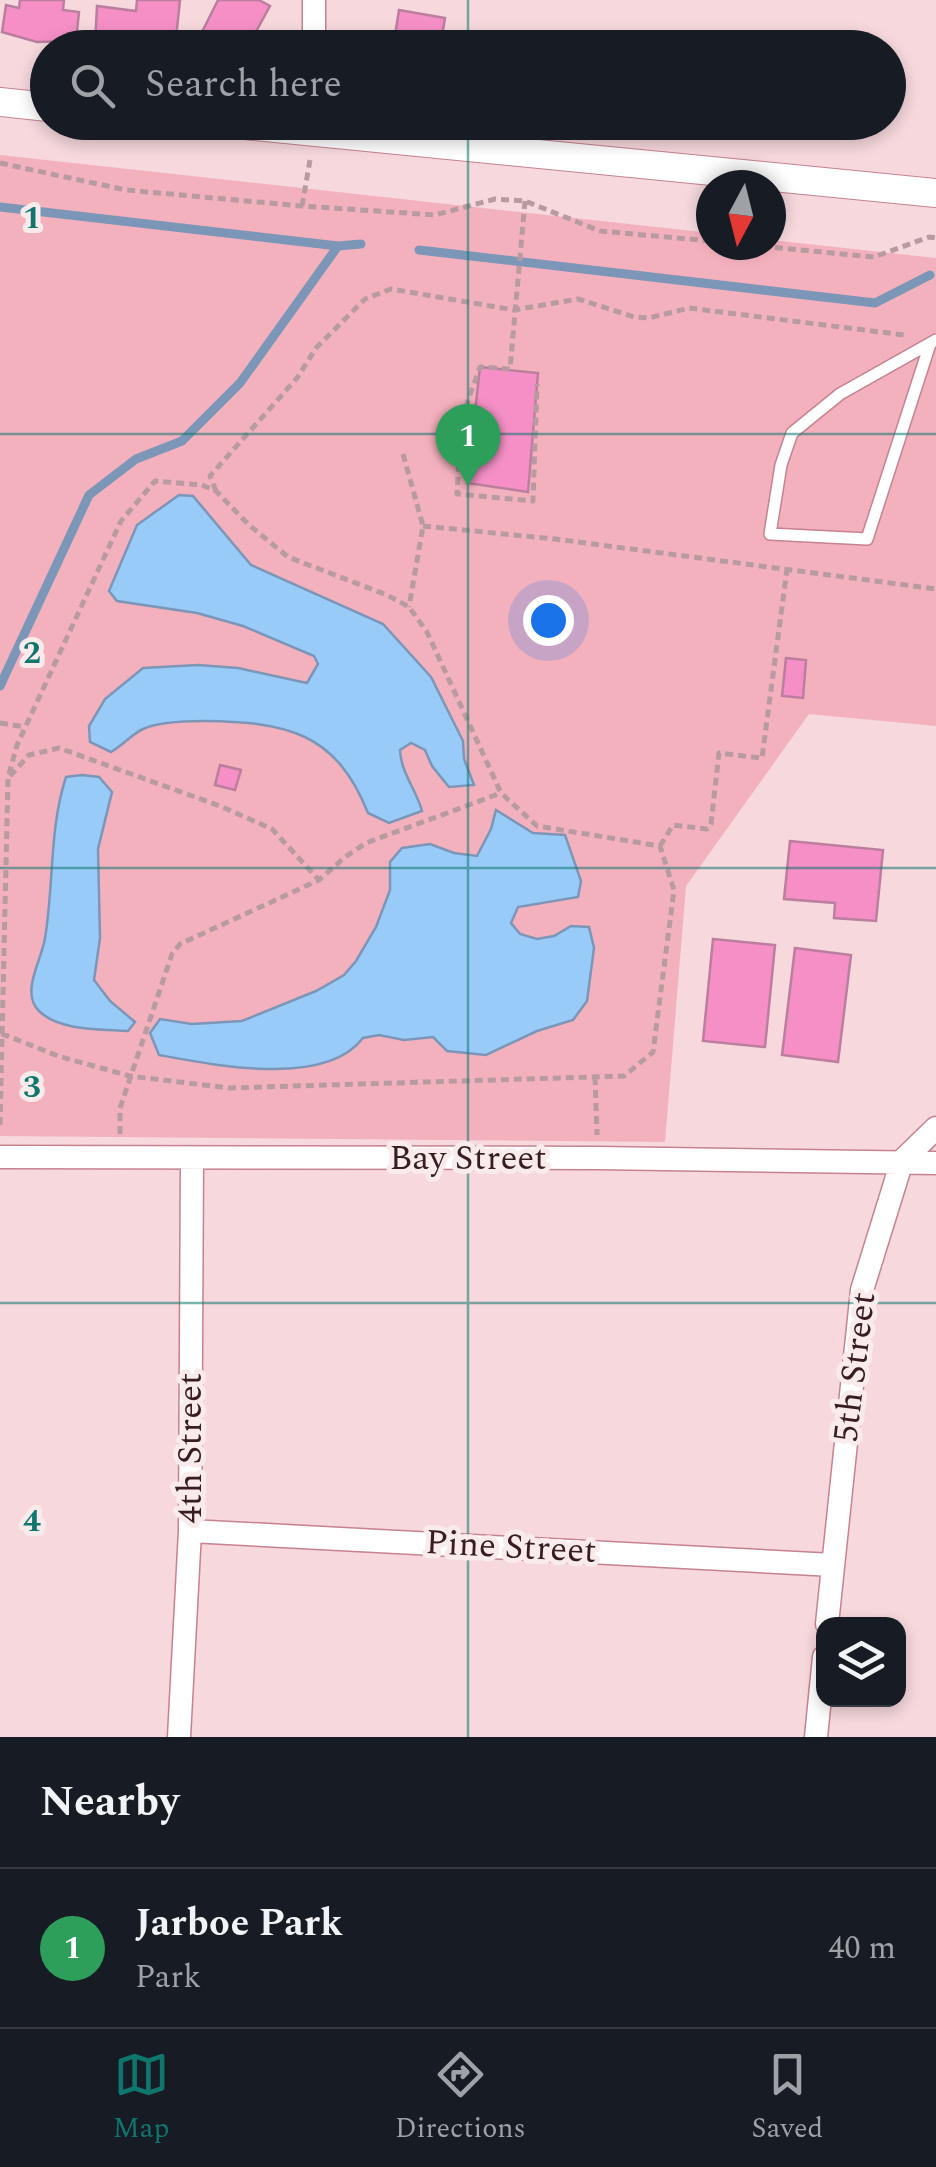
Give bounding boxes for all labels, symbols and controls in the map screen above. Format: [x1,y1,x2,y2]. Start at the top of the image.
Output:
search box [30,30,906,140]
text: Search here [145,56,342,114]
icon: search [65,58,120,113]
north arrow [696,170,786,260]
text: 1 [23,194,41,243]
pin: 1 [436,404,500,486]
your location [523,595,574,646]
text: 2 [23,629,41,678]
text: 3 [23,1063,41,1112]
street label: Bay Street [389,1132,547,1185]
street label: 5th Street [820,1289,890,1445]
street label: 4th Street [164,1373,217,1523]
text: 4 [23,1497,41,1546]
street label: Pine Street [424,1516,598,1578]
map controls [816,1617,906,1707]
button: layers [816,1617,906,1707]
text: Nearby [40,1771,179,1834]
text: Jarboe Park [135,1895,343,1953]
text: 1 [64,1924,81,1973]
text: 40 m [828,1924,896,1973]
text: Park [135,1953,201,2002]
tab: Map [113,2047,169,2150]
tab: Directions [395,2047,526,2150]
tab: Saved [751,2047,823,2150]

